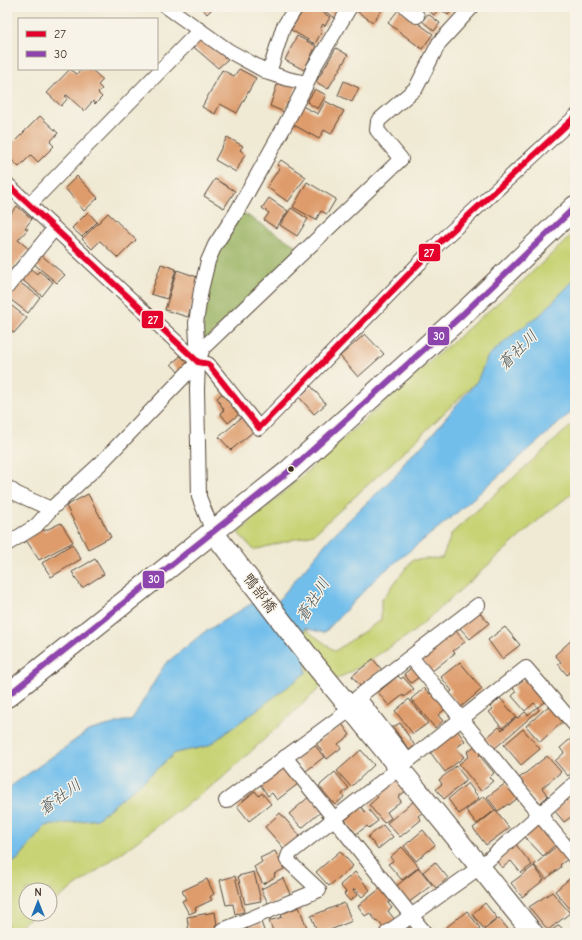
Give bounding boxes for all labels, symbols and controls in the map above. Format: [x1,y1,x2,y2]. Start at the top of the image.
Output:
legend [18,18,158,70]
text: 27 [54,27,66,41]
text: 30 [54,47,67,61]
line badge: 27 [418,243,441,262]
text: 27 [424,247,434,260]
line badge: 27 [141,310,164,329]
text: 27 [148,314,158,327]
line badge: 30 [427,326,450,346]
water label: 蒼社川 [495,327,541,373]
text: 30 [433,330,445,343]
unlabelled marker [286,464,296,474]
line badge: 30 [142,570,165,589]
street label: 鴨部橋 [239,570,281,616]
text: 30 [148,573,160,586]
water label: 蒼社川 [293,575,333,625]
water label: 蒼社川 [35,776,85,818]
north arrow [18,882,58,922]
text: N [34,886,42,899]

